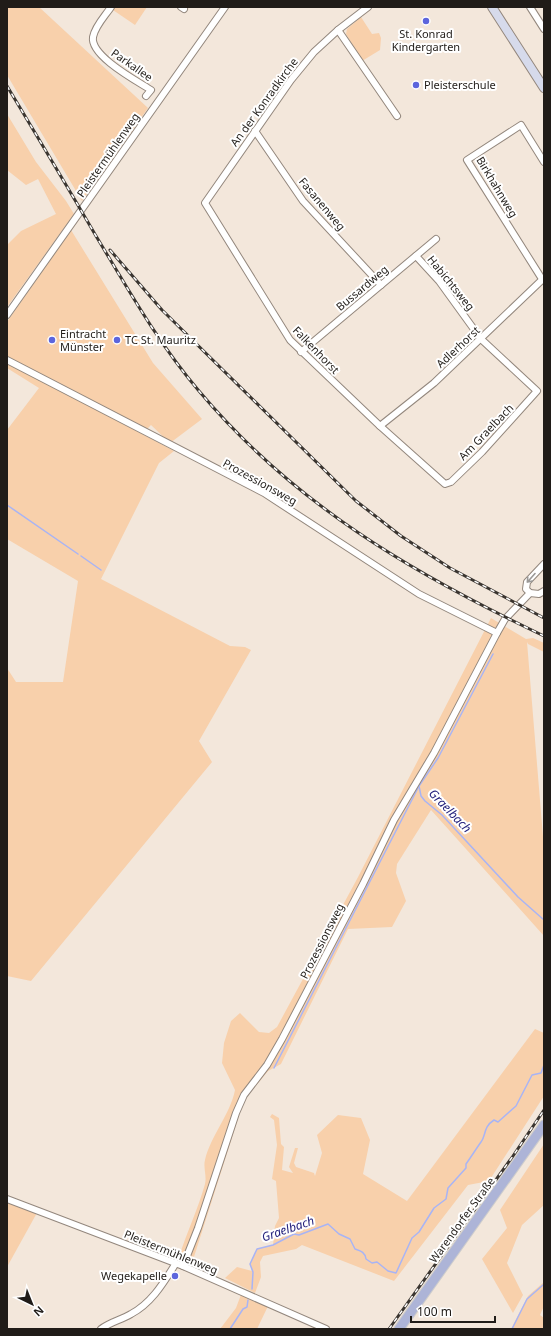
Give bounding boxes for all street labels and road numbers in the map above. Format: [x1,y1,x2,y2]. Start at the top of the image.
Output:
street label: Parkallee [109,45,156,84]
street label: An der Konradkirche [226,54,301,149]
street label: Pleistermühlenweg [73,110,142,200]
street label: Birkhahnweg [473,153,522,220]
street label: Fasanenweg [296,174,349,233]
street label: Habichtsweg [425,252,478,313]
street label: Bussardweg [333,262,391,314]
street label: Falkenhorst [290,323,343,377]
street label: Adlerhorst [433,323,483,371]
street label: Am Graelbach [455,400,516,463]
street label: Prozessionsweg [220,455,300,508]
street label: Prozessionsweg [296,901,347,981]
street label: Warendorfer Straße [425,1174,498,1266]
street label: Pleistermühlenweg [122,1226,220,1277]

